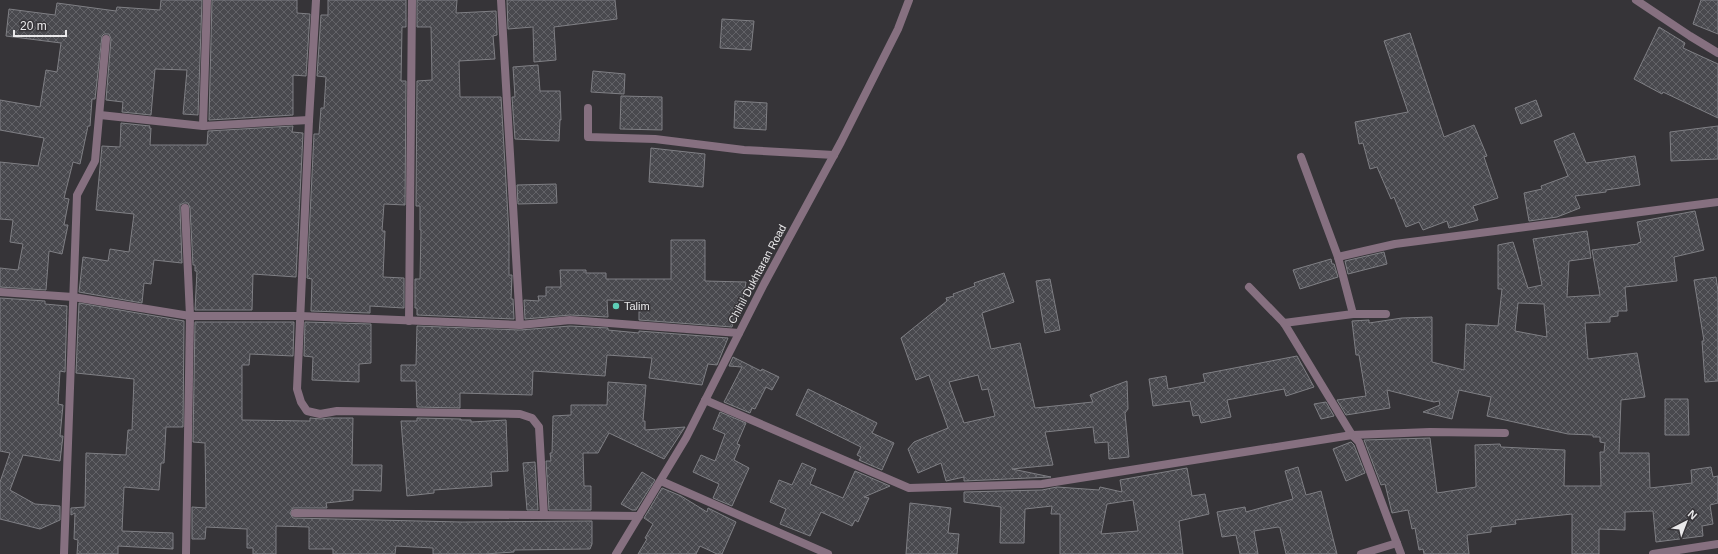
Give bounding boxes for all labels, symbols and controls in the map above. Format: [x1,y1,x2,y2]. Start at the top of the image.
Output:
scale bar [14,12,66,38]
text: 20 m [20,19,47,33]
street label: Chihil Dukhtaran Road [726,222,788,326]
place label: Talim [624,300,650,312]
marker: Talim [611,301,621,311]
north arrow [1666,502,1706,542]
text: N [1686,507,1700,522]

